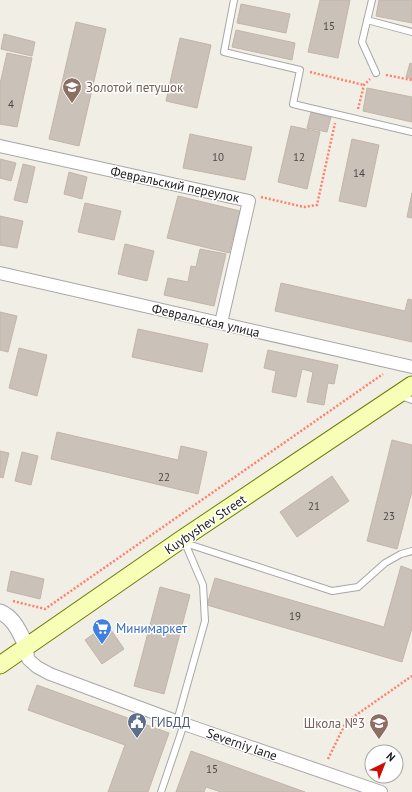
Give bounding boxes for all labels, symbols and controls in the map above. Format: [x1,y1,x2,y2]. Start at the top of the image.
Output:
house number: 15 [323,19,335,33]
school or university icon: Золотой петушок [61,76,83,104]
place label: Золотой петушок [86,79,184,96]
house number: 4 [8,97,14,111]
house number: 10 [212,150,224,164]
house number: 12 [293,150,305,164]
street label: Февральский переулок [109,163,242,207]
house number: 14 [353,166,365,180]
street label: Февральская улица [150,300,262,341]
house number: 22 [158,470,170,484]
street label: Kuybyshev Street [161,490,250,558]
house number: 21 [308,499,320,513]
house number: 23 [383,509,395,523]
house number: 19 [289,609,301,623]
supermarket icon: Минимаркет [91,617,113,645]
place label: Минимаркет [116,620,188,637]
public building icon: ГИБДД [126,711,148,739]
school or university icon: Школа №3 [368,712,390,740]
place label: ГИБДД [151,714,191,731]
place label: Школа №3 [304,715,365,732]
street label: Severniy lane [204,724,280,765]
north arrow [364,744,404,784]
text: N [383,749,398,764]
house number: 15 [206,762,218,776]

